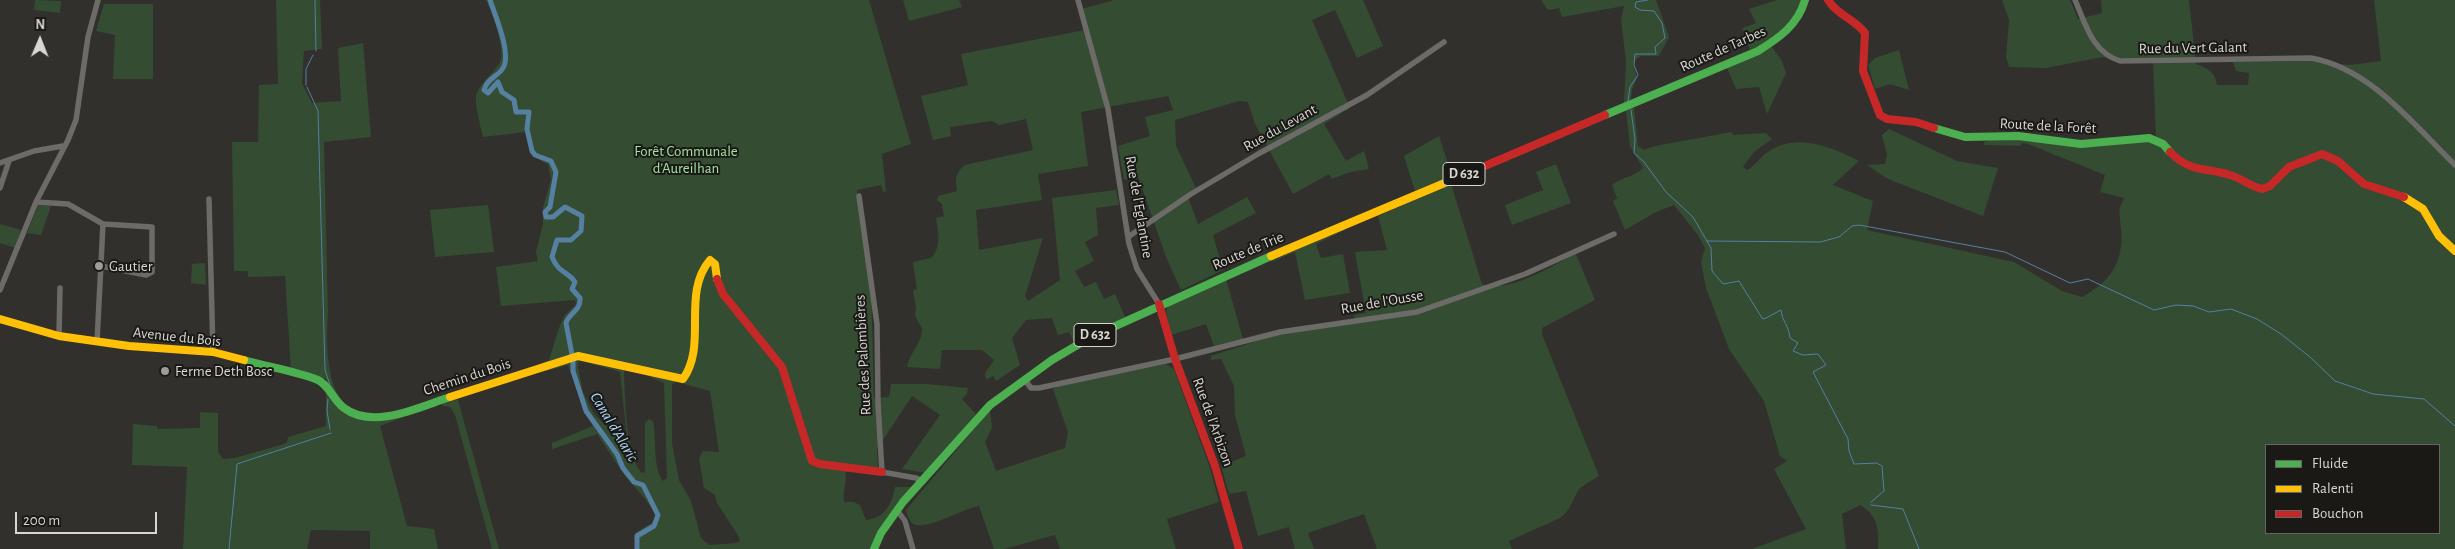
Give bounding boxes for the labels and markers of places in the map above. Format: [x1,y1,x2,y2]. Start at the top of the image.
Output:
place label: Gautier [109,257,153,275]
marker: Gautier [93,260,105,272]
place label: Ferme Deth Bosc [175,362,272,380]
marker: Ferme Deth Bosc [159,365,171,377]

